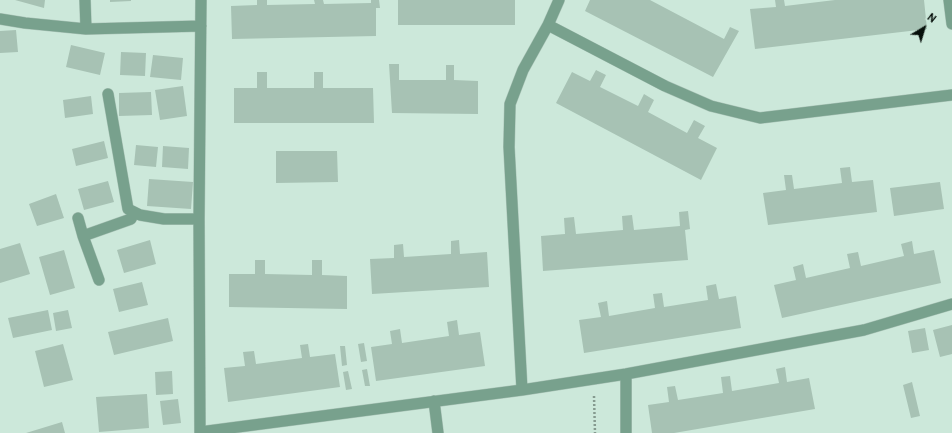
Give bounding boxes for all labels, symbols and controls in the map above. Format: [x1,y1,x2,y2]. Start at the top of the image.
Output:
north arrow [904,8,944,48]
text: N [924,11,939,26]

